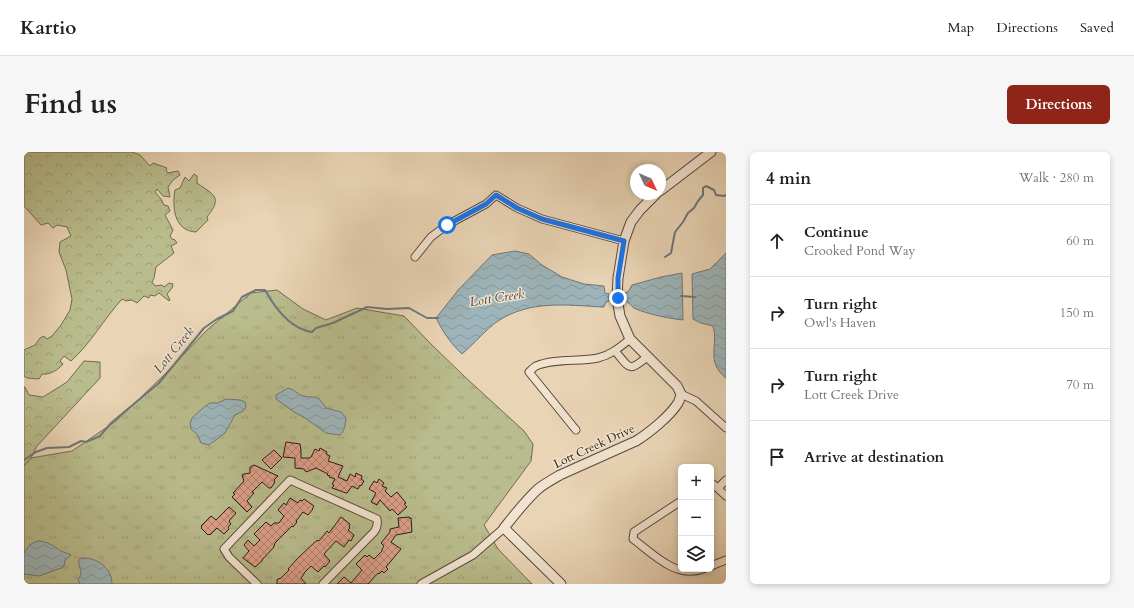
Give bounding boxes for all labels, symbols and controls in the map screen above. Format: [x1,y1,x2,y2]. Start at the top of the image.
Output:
text: Kartio [20,15,76,41]
text: Map [948,18,974,37]
text: Directions [996,18,1058,37]
text: Saved [1080,18,1114,37]
text: Find us [24,85,117,123]
button: Directions [1007,85,1110,124]
north arrow [630,164,666,200]
text: 4 min [766,167,811,190]
text: Walk · 280 m [1019,169,1094,187]
route start [438,216,456,234]
text: Continue [804,222,869,242]
icon: ahead [766,230,788,252]
text: 60 m [1066,232,1094,250]
text: Crooked Pond Way [804,242,915,260]
water label: Lott Creek [468,285,526,311]
route end [609,289,627,307]
text: Turn right [804,294,877,314]
icon: right [766,302,788,324]
text: 150 m [1060,304,1094,322]
text: Owl's Haven [804,314,876,332]
water label: Lott Creek [150,322,199,377]
text: Turn right [804,366,877,386]
icon: right [766,374,788,396]
text: 70 m [1066,376,1094,394]
text: Lott Creek Drive [804,386,899,404]
street label: Lott Creek Drive [551,420,637,472]
icon: arrive [766,446,788,468]
text: Arrive at destination [804,447,944,467]
map controls [678,464,714,572]
button: + [678,464,714,500]
button: − [678,500,714,536]
button: layers [678,536,714,572]

